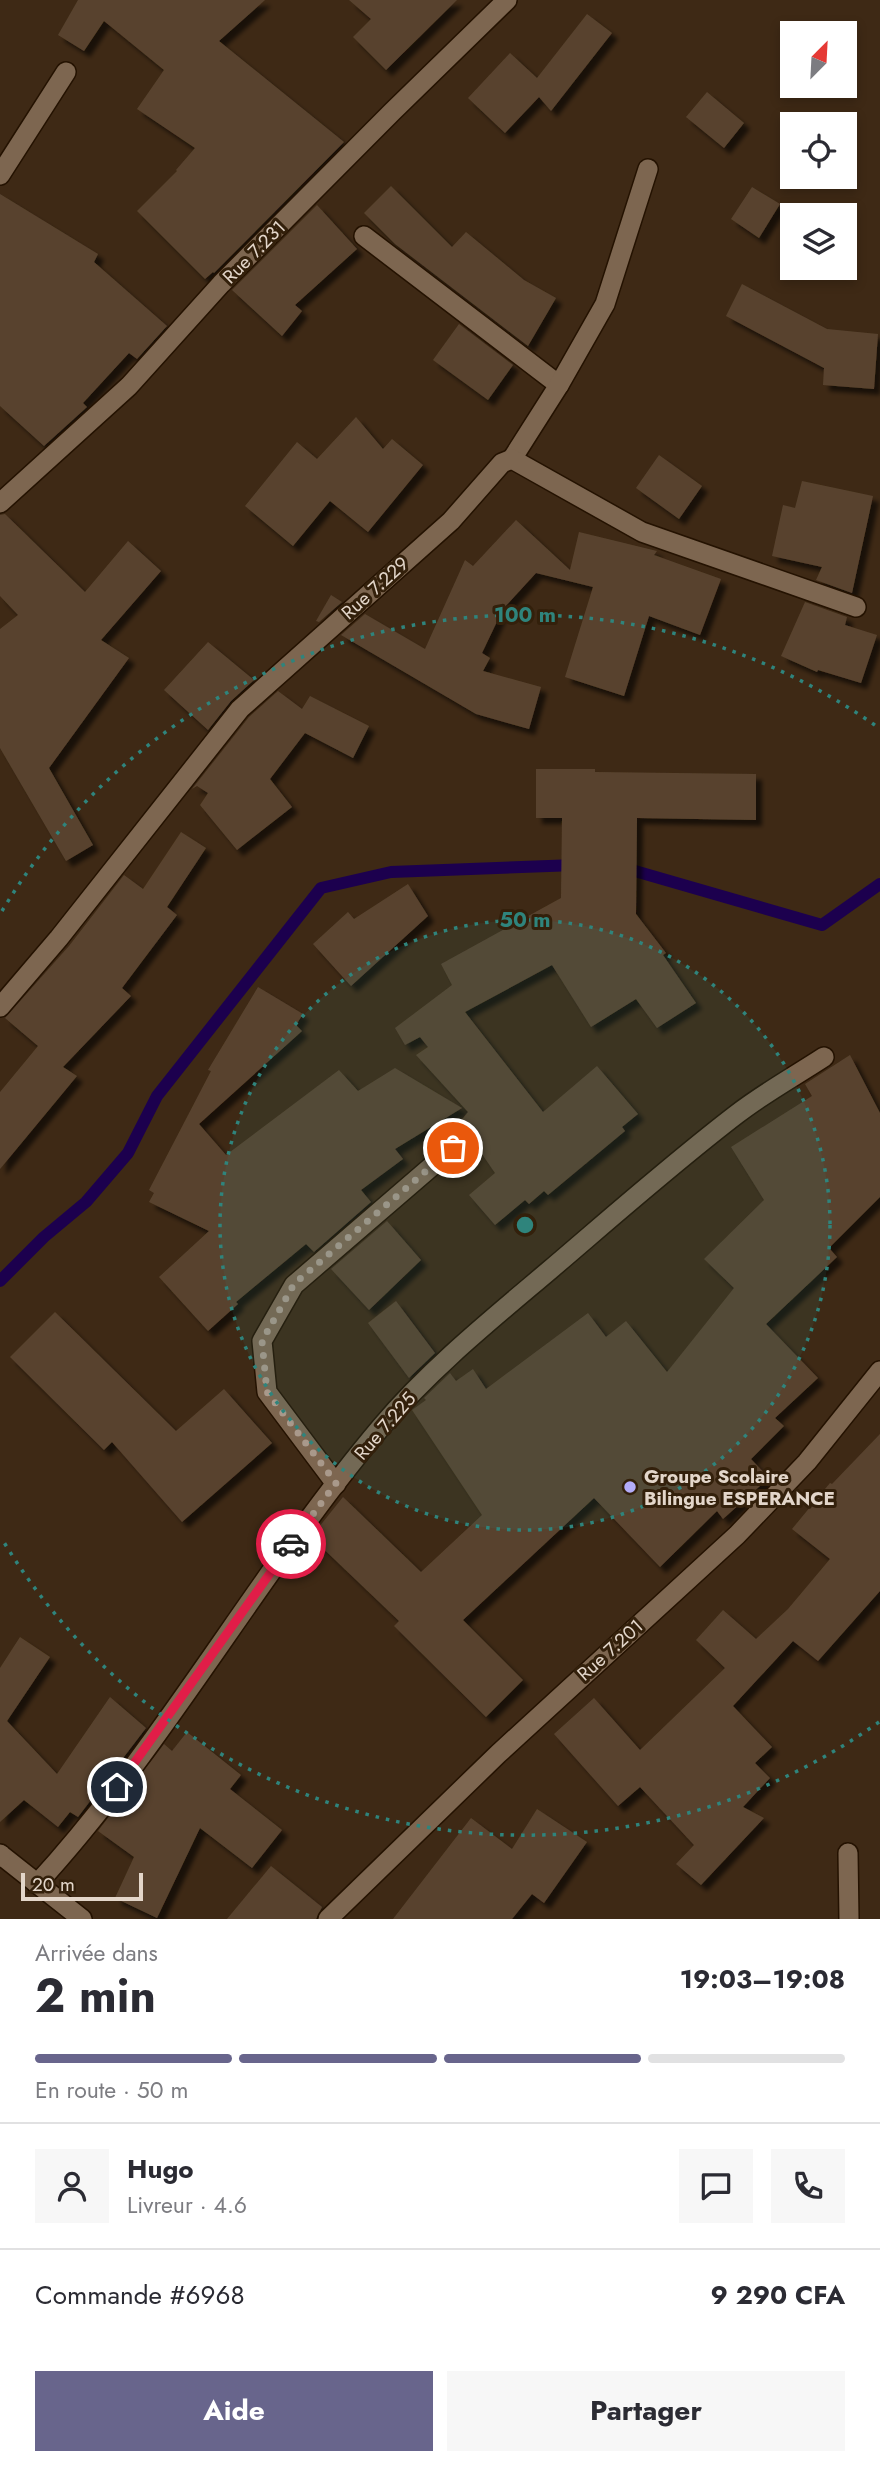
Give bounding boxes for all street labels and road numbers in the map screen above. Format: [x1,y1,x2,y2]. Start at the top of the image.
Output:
street label: Rue 7.231 [216,214,292,290]
street label: Rue 7.229 [335,550,415,626]
street label: Rue 7.225 [348,1386,422,1466]
street label: Rue 7.201 [571,1613,649,1687]

